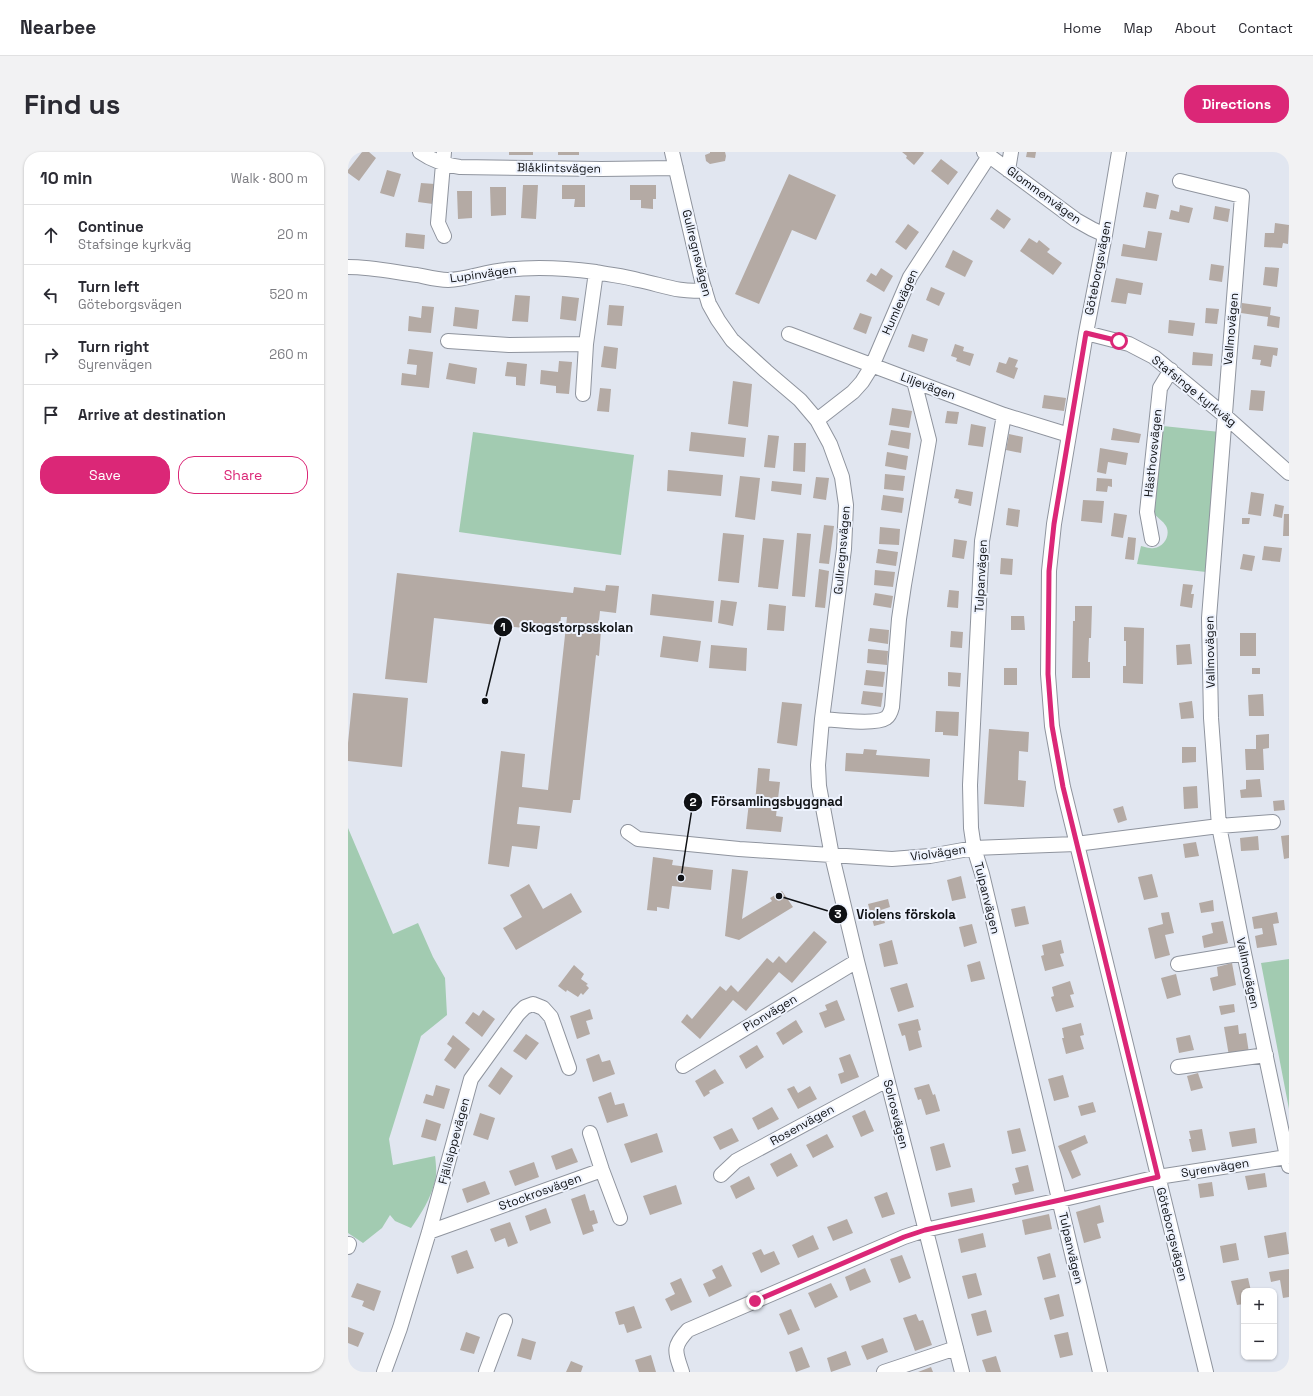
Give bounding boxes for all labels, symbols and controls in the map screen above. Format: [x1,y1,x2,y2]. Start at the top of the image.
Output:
text: Nearbee [20,15,96,40]
text: Home [1063,19,1101,37]
text: Map [1123,19,1153,37]
text: About [1175,19,1216,37]
text: Contact [1238,19,1293,37]
button: Directions [1184,85,1289,123]
text: Find us [24,86,121,122]
street label: Blåklintsvägen [517,159,601,177]
street label: Glommenvägen [1004,163,1084,227]
text: 10 min [40,167,93,189]
text: Walk · 800 m [231,170,308,187]
street label: Gullregnsvägen [678,208,716,298]
text: Continue [78,217,144,236]
street label: Göteborgsvägen [1081,219,1115,317]
icon: ahead [40,224,62,246]
text: 20 m [277,226,308,243]
text: Stafsinge kyrkväg [78,236,191,253]
street label: Lupinvägen [449,261,517,287]
street label: Humlevägen [878,267,922,337]
text: Turn left [78,277,140,296]
icon: left [40,284,62,306]
text: 520 m [270,286,308,303]
street label: Vallmovägen [1220,292,1242,366]
text: Göteborgsvägen [78,296,182,313]
route start [1110,332,1128,350]
text: Turn right [78,337,149,356]
icon: right [40,344,62,366]
text: 260 m [269,346,308,363]
street label: Stafsinge kyrkväg [1148,352,1240,430]
text: Syrenvägen [78,356,152,373]
street label: Liljevägen [898,369,958,403]
icon: arrive [40,404,62,426]
text: Arrive at destination [78,405,226,424]
street label: Hästhovsvägen [1140,408,1166,498]
button: Save [40,456,170,494]
button: Share [178,456,308,494]
street label: Gullregnsvägen [830,505,854,595]
street label: Tulpanvägen [971,539,991,613]
callout: Skogstorpsskolan [493,614,641,639]
street label: Vallmovägen [1201,616,1219,688]
text: 1 [500,619,506,635]
text: Skogstorpsskolan [521,619,633,636]
callout: Församlingsbyggnad [683,789,850,814]
text: Församlingsbyggnad [711,793,843,810]
text: 2 [689,794,697,810]
street label: Violvägen [909,841,967,865]
street label: Tulpanvägen [970,860,1004,936]
callout: Violens förskola [828,902,964,927]
text: 3 [834,906,842,922]
text: Violens förskola [856,906,956,923]
street label: Vallmovägen [1233,936,1263,1010]
street label: Pionvägen [740,991,800,1035]
street label: Solrosvägen [880,1078,912,1150]
street label: Fjällsippevägen [435,1096,473,1186]
street label: Rosenvägen [767,1101,837,1149]
street label: Syrenvägen [1180,1155,1250,1181]
street label: Stockrosvägen [497,1170,583,1214]
street label: Göteborgsvägen [1153,1186,1191,1282]
street label: Tulpanvägen [1055,1210,1087,1286]
map controls [1241,1288,1277,1360]
button: + [1241,1288,1277,1324]
route end [746,1292,764,1310]
button: − [1241,1324,1277,1360]

